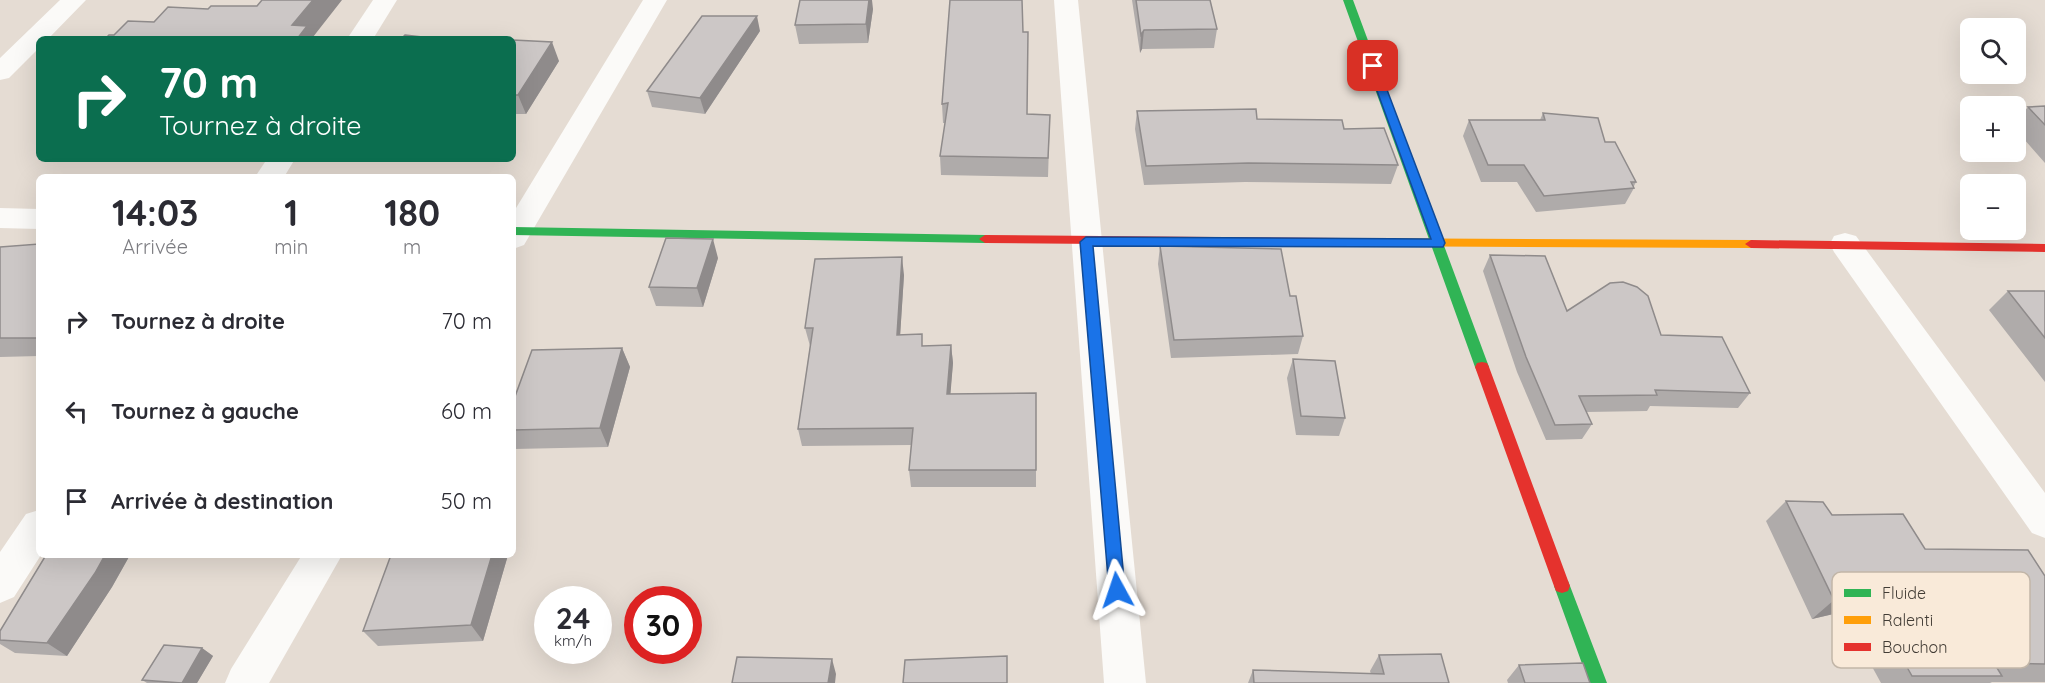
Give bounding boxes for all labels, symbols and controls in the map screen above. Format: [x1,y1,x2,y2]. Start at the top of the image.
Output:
map controls [1960,18,2026,240]
button: search [1960,18,2026,84]
pin [1347,40,1398,91]
icon: arrive [1356,49,1389,82]
text: 70 m [159,56,258,109]
icon: right [60,60,138,138]
button: + [1960,96,2026,162]
text: Tournez à droite [159,108,362,142]
button: − [1960,174,2026,240]
text: 14:03 [112,190,198,235]
text: 1 [284,190,298,235]
text: 180 [384,190,440,235]
text: Arrivée [122,234,188,259]
text: min [274,234,308,259]
text: m [403,234,421,259]
icon: right [60,305,93,338]
text: Tournez à droite [111,307,285,335]
text: 70 m [442,307,492,335]
icon: left [60,395,93,428]
text: Tournez à gauche [111,397,299,425]
text: 60 m [441,397,492,425]
icon: arrive [60,485,93,518]
text: Arrivée à destination [111,487,333,515]
text: 50 m [441,487,492,515]
position arrow [1085,558,1149,622]
legend [1832,572,2030,668]
text: Fluide [1882,583,1926,603]
speed limit sign: 30 [624,586,702,664]
text: 24 [556,599,590,637]
text: Ralenti [1882,610,1933,630]
text: km/h [554,631,592,650]
text: Bouchon [1882,637,1947,657]

